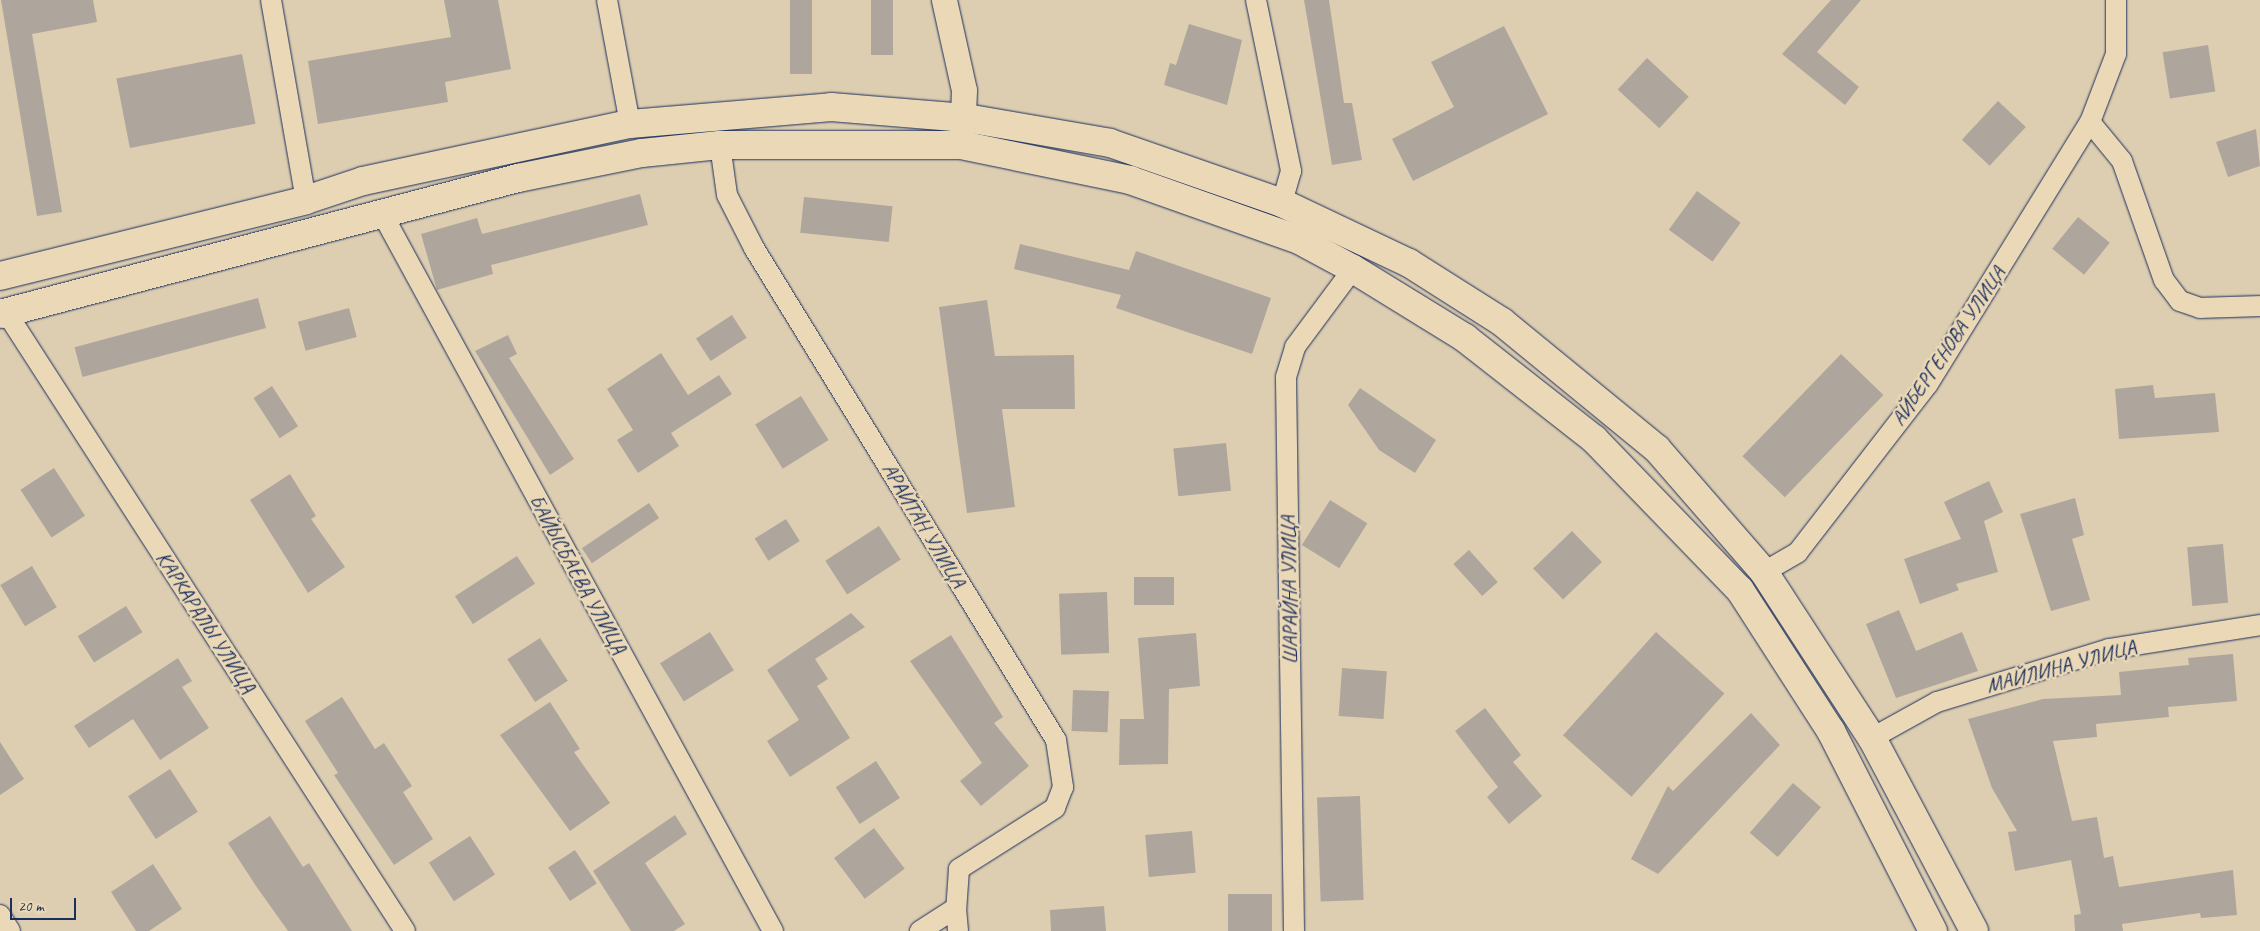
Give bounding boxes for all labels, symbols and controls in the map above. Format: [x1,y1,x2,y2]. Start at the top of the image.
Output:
street label: АЙБЕРГЕНОВА УЛИЦА [1886,262,2010,430]
street label: АРАЙТАН УЛИЦА [877,458,971,592]
street label: БАЙЫСБАЕВА УЛИЦА [524,490,632,658]
street label: ШАРАЙНА УЛИЦА [1275,515,1303,665]
street label: КАРКАРАЛЫ УЛИЦА [151,546,261,698]
street label: МАЙЛИНА УЛИЦА [1984,634,2138,698]
scale bar [12,888,79,920]
text: 20 m [18,897,44,916]

